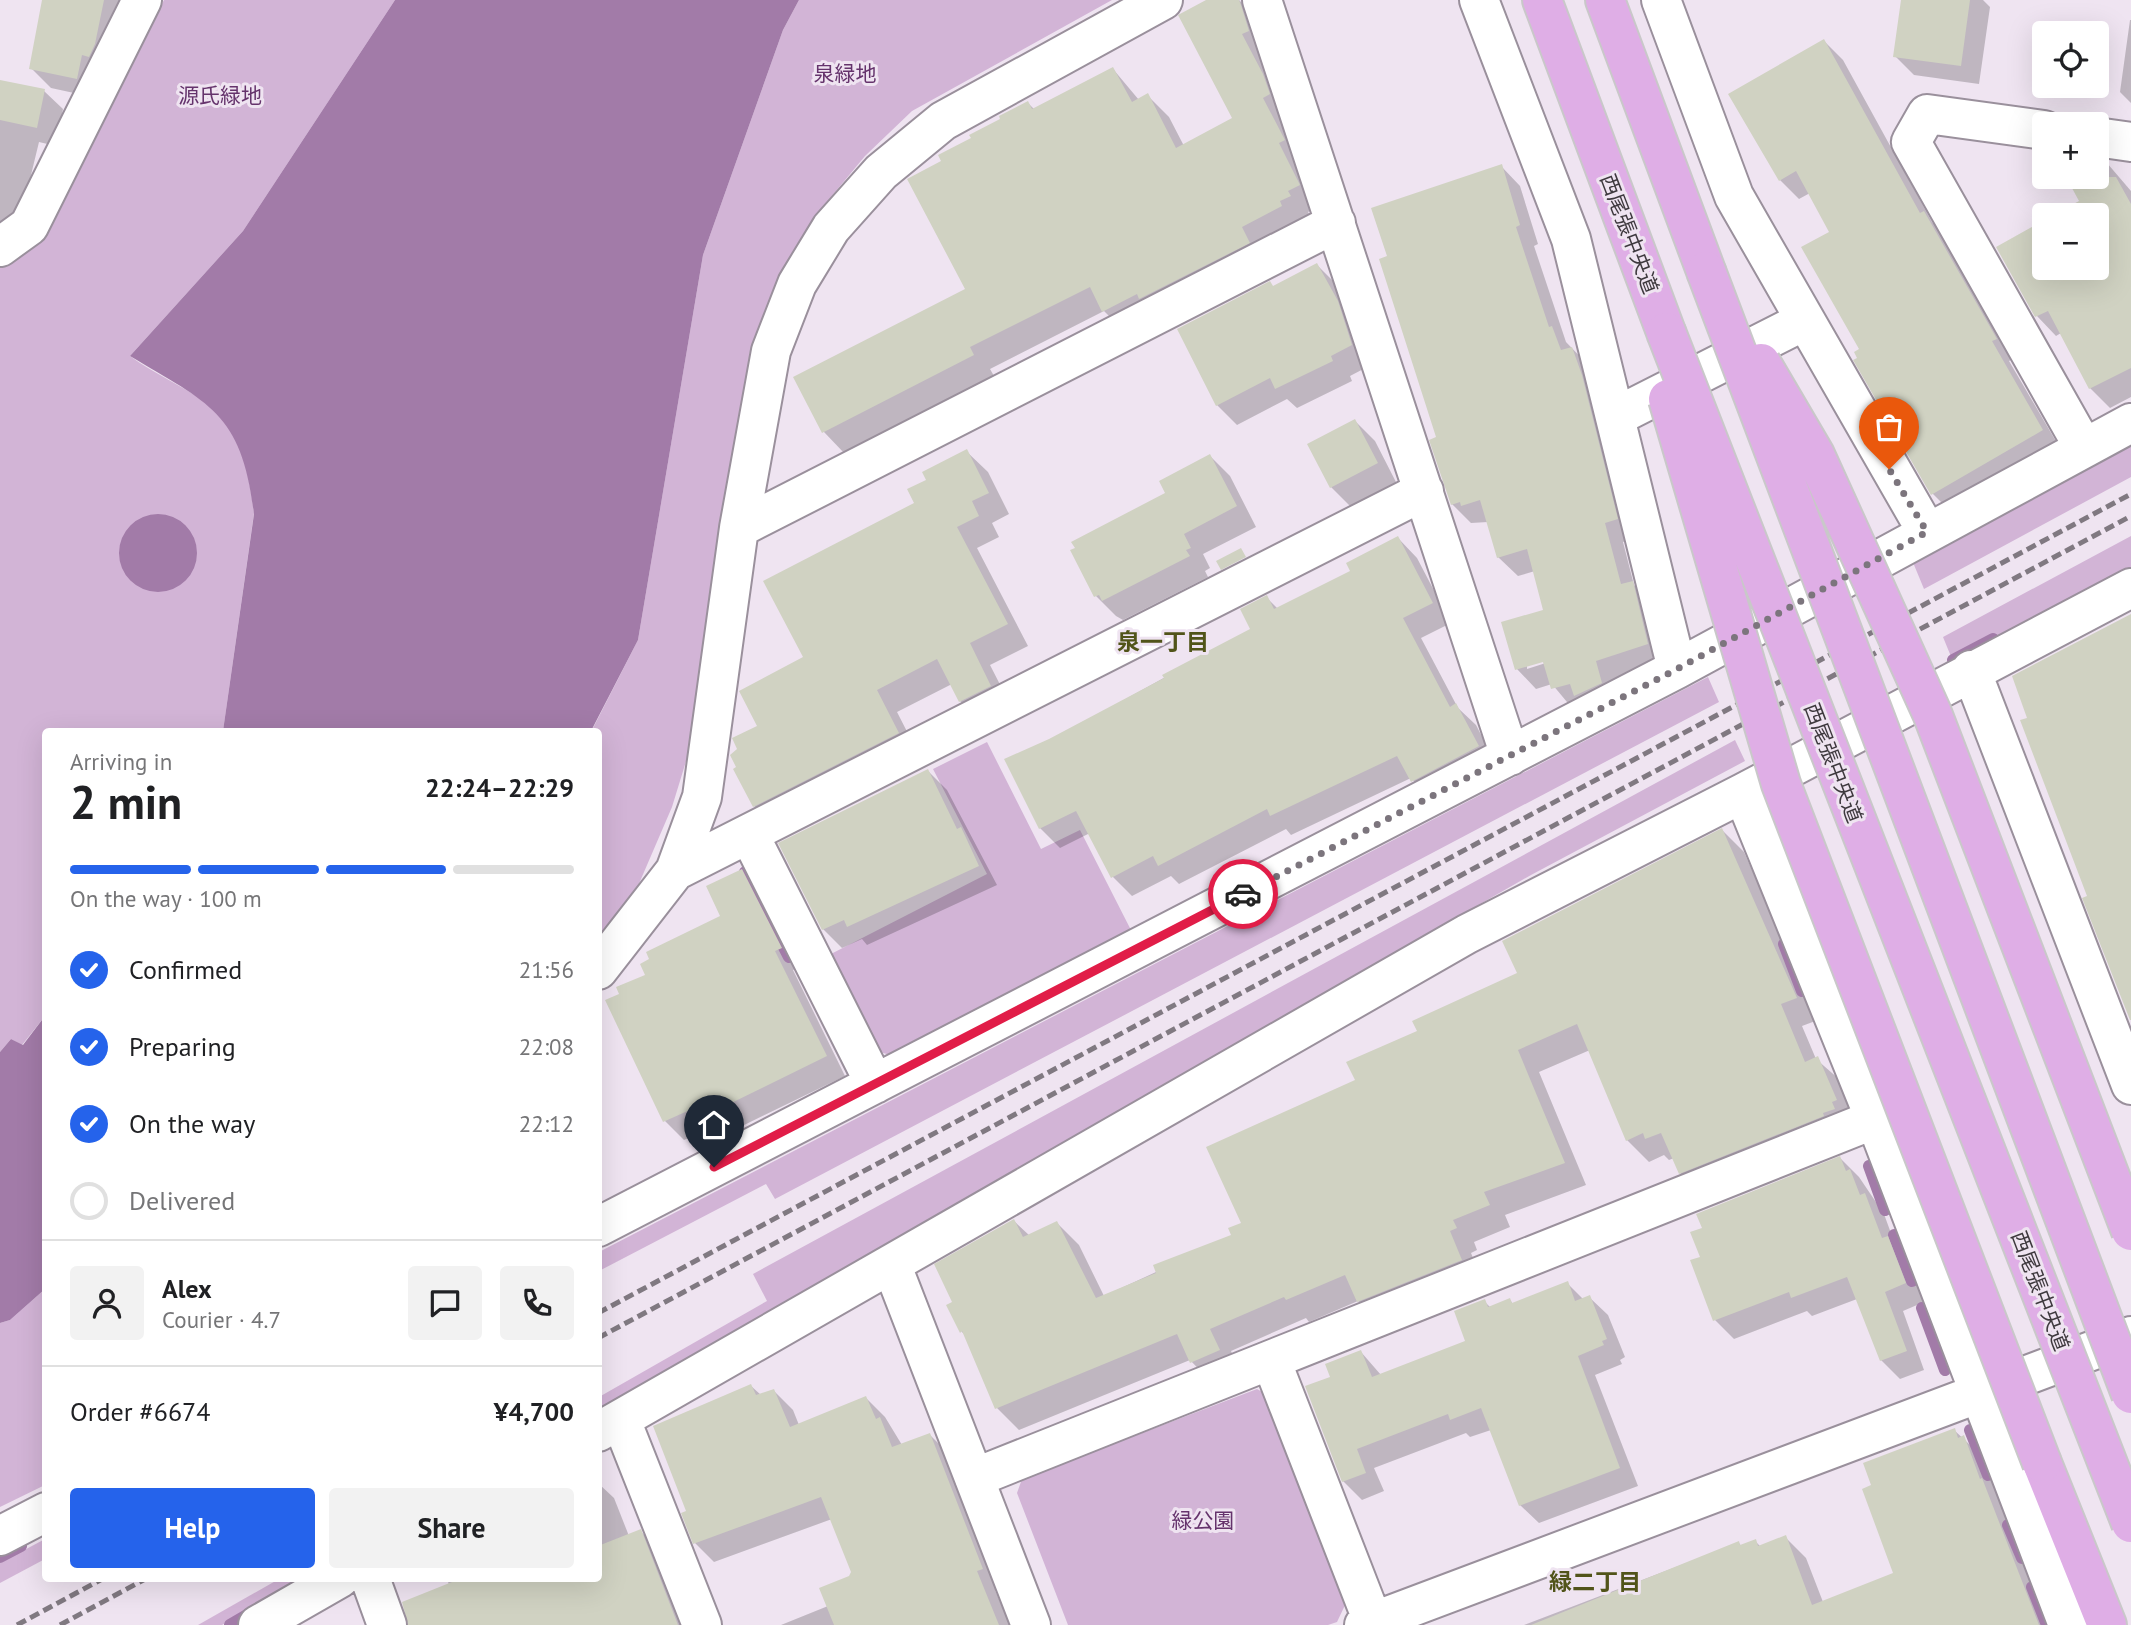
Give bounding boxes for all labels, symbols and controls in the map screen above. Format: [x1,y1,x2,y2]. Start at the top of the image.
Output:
map controls [2032,21,2109,280]
button: locate [2032,21,2109,98]
park label: 泉緑地 [814,60,877,87]
park label: 源氏緑地 [178,82,262,109]
button: + [2032,112,2109,189]
street label: 西尾張中央道 [1594,170,1665,297]
button: − [2032,203,2109,280]
pin [1859,397,1919,469]
icon: bag [1870,408,1908,446]
district label: 泉一丁目 [1117,627,1209,656]
street label: 西尾張中央道 [1798,699,1869,826]
text: Arriving in [70,747,172,776]
text: 22:24–22:29 [425,771,574,804]
text: 2 min [70,772,182,832]
courier [1208,859,1278,929]
icon: car [1224,875,1262,913]
text: On the way · 100 m [70,884,262,913]
icon: check [70,951,108,989]
text: Confirmed [129,953,242,986]
text: 21:56 [519,955,574,984]
icon: check [70,1028,108,1066]
text: Preparing [129,1030,236,1063]
text: 22:08 [519,1032,574,1061]
pin [684,1095,744,1167]
icon: check [70,1105,108,1143]
icon: home [695,1106,733,1144]
text: On the way [129,1107,255,1140]
text: 22:12 [519,1109,574,1138]
text: Delivered [129,1184,235,1217]
street label: 西尾張中央道 [2005,1227,2076,1354]
button: person [70,1266,144,1340]
button: chat [408,1266,482,1340]
button: phone [500,1266,574,1340]
text: Alex [162,1272,212,1305]
text: Courier · 4.7 [162,1305,281,1334]
text: Order #6674 [70,1395,210,1428]
text: ¥4,700 [494,1395,574,1428]
button: Help [70,1488,315,1568]
button: Share [329,1488,574,1568]
park label: 緑公園 [1172,1507,1235,1534]
district label: 緑二丁目 [1549,1567,1641,1596]

